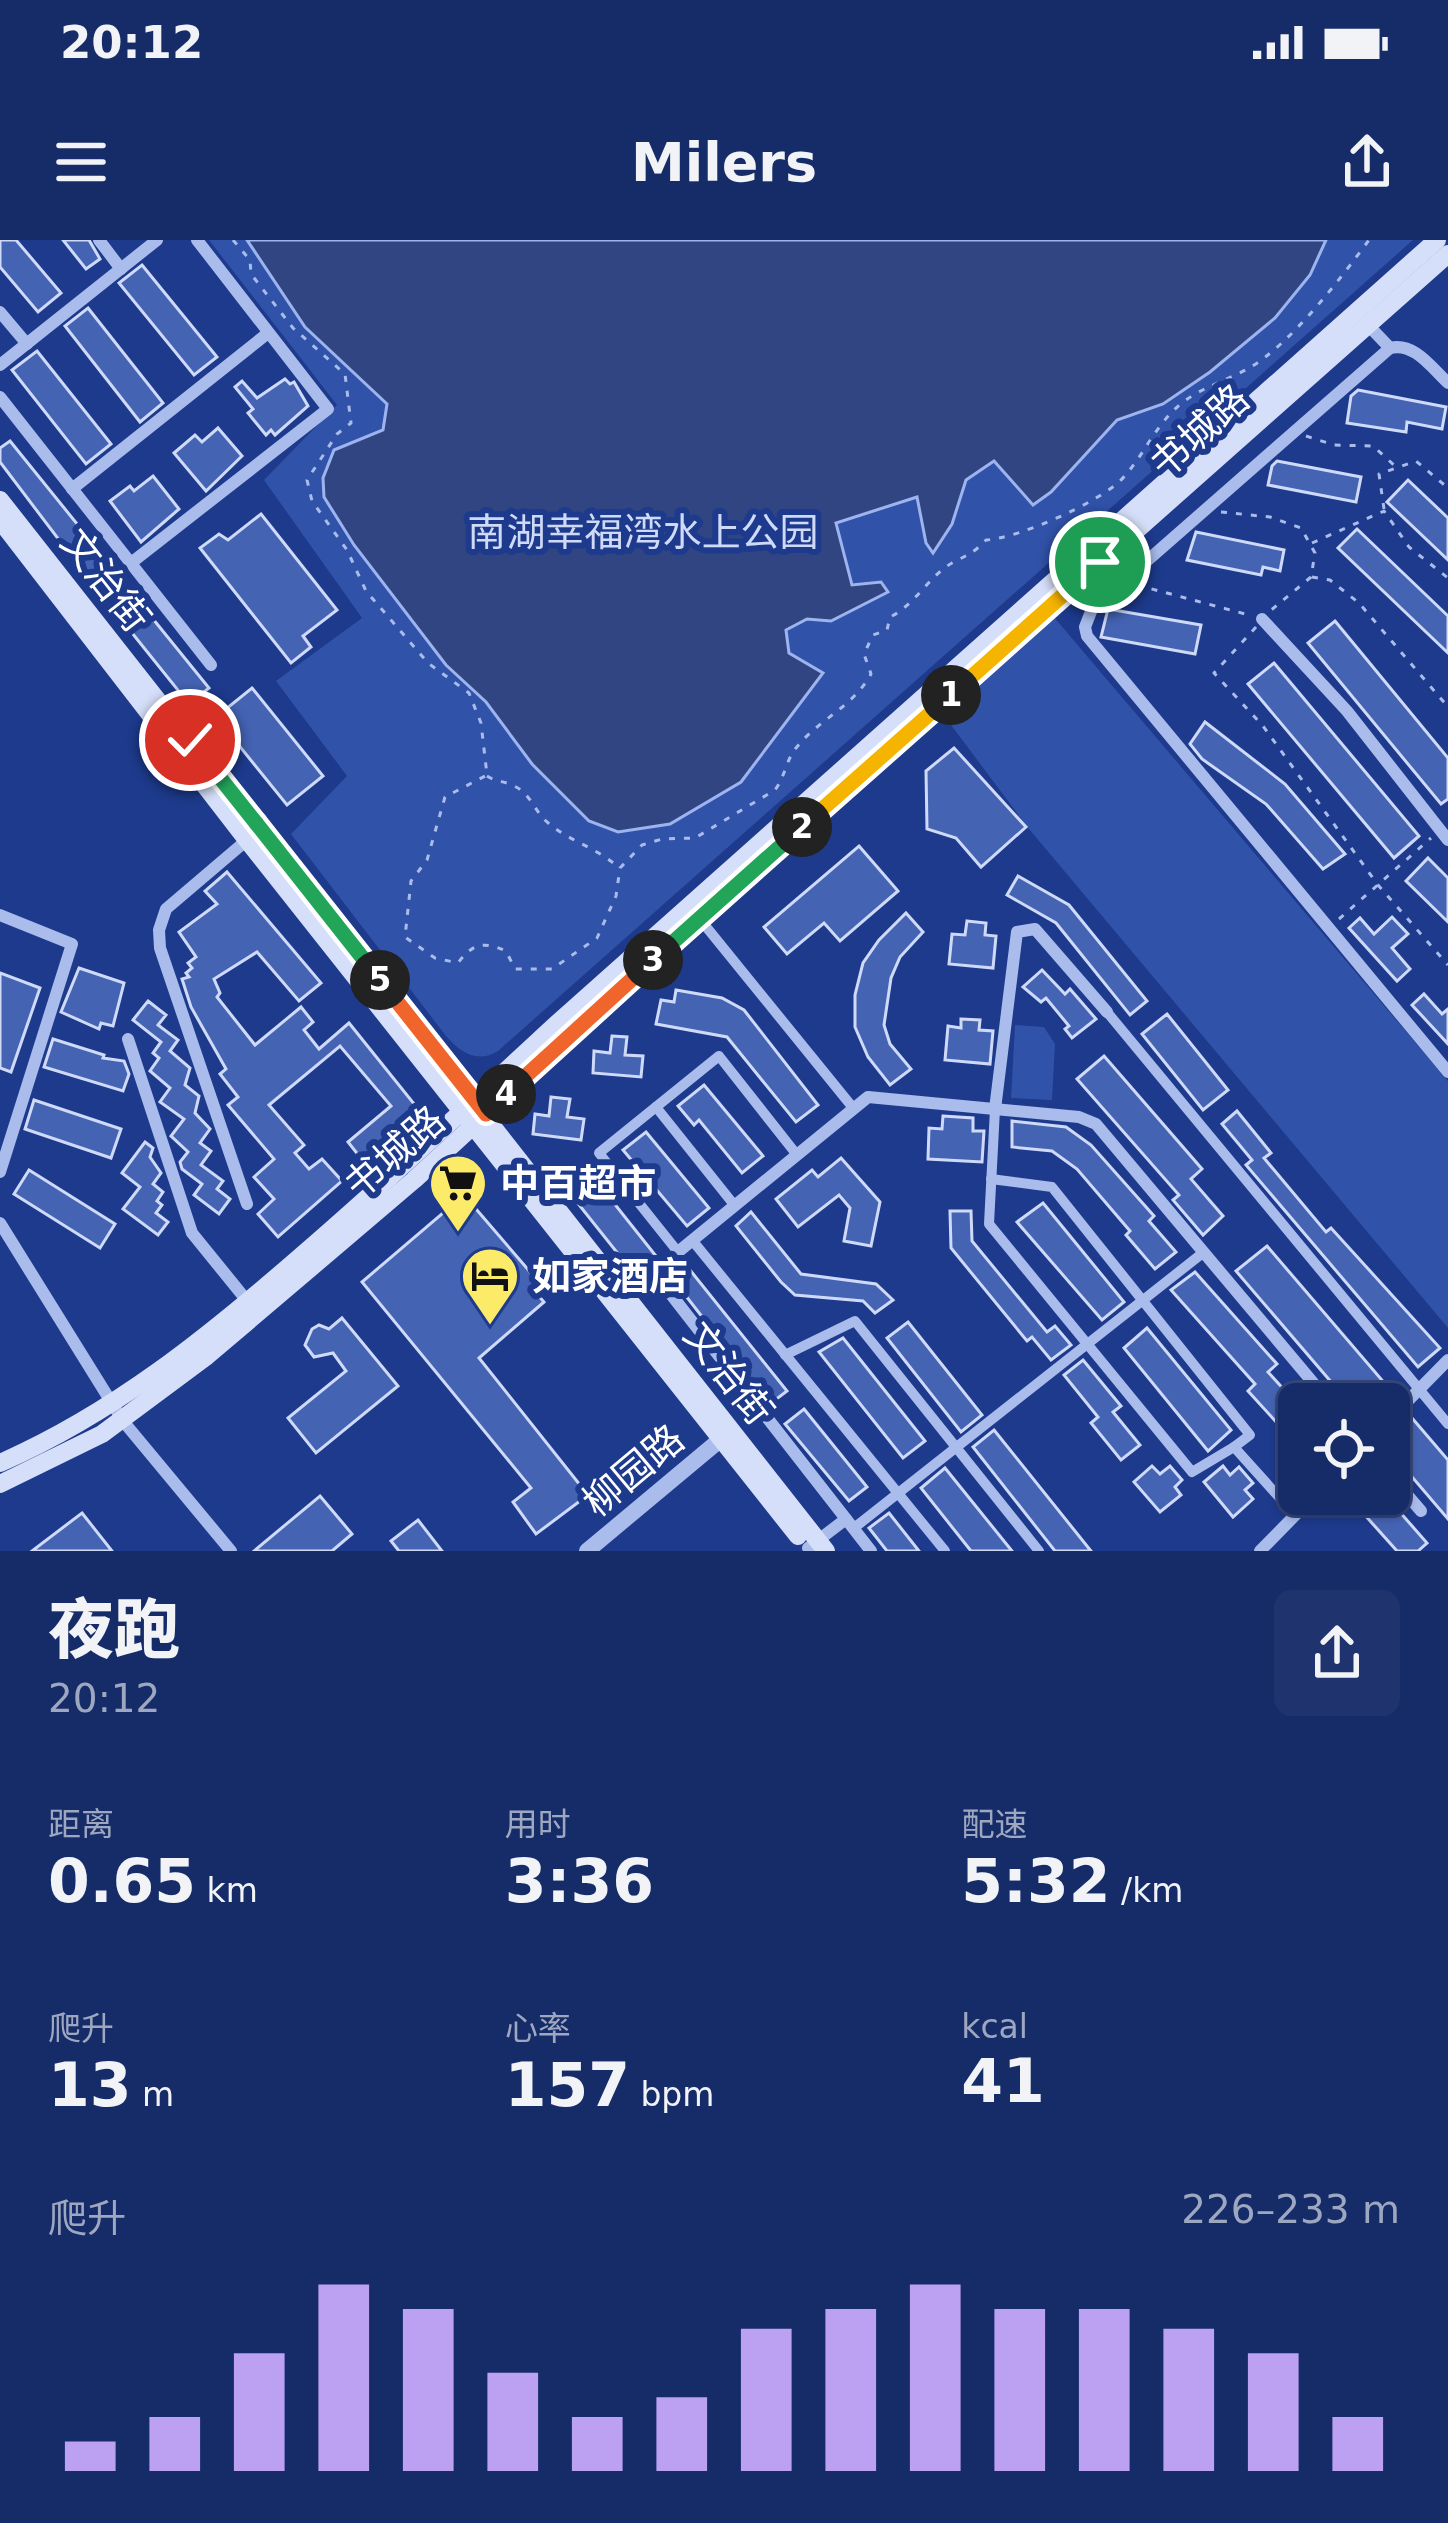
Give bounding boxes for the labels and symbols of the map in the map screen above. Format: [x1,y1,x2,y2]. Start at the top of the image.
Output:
street label: 书城路 [1141,376,1258,487]
park label: 南湖幸福湾水上公园 [467,510,819,555]
pin [1049,511,1151,613]
street label: 文治街 [52,520,159,640]
pin: 1 [921,665,981,725]
pin [139,689,241,791]
pin: 2 [772,797,832,857]
pin: 3 [623,930,683,990]
pin: 5 [350,950,410,1010]
pin: 4 [476,1064,536,1124]
street label: 书城路 [335,1097,453,1208]
supermarket icon: 中百超市 [427,1152,489,1234]
place label: 中百超市 [500,1161,656,1206]
hotel icon: 如家酒店 [459,1245,521,1327]
place label: 如家酒店 [532,1254,688,1299]
street label: 文治街 [675,1313,782,1433]
street label: 柳园路 [574,1416,693,1525]

